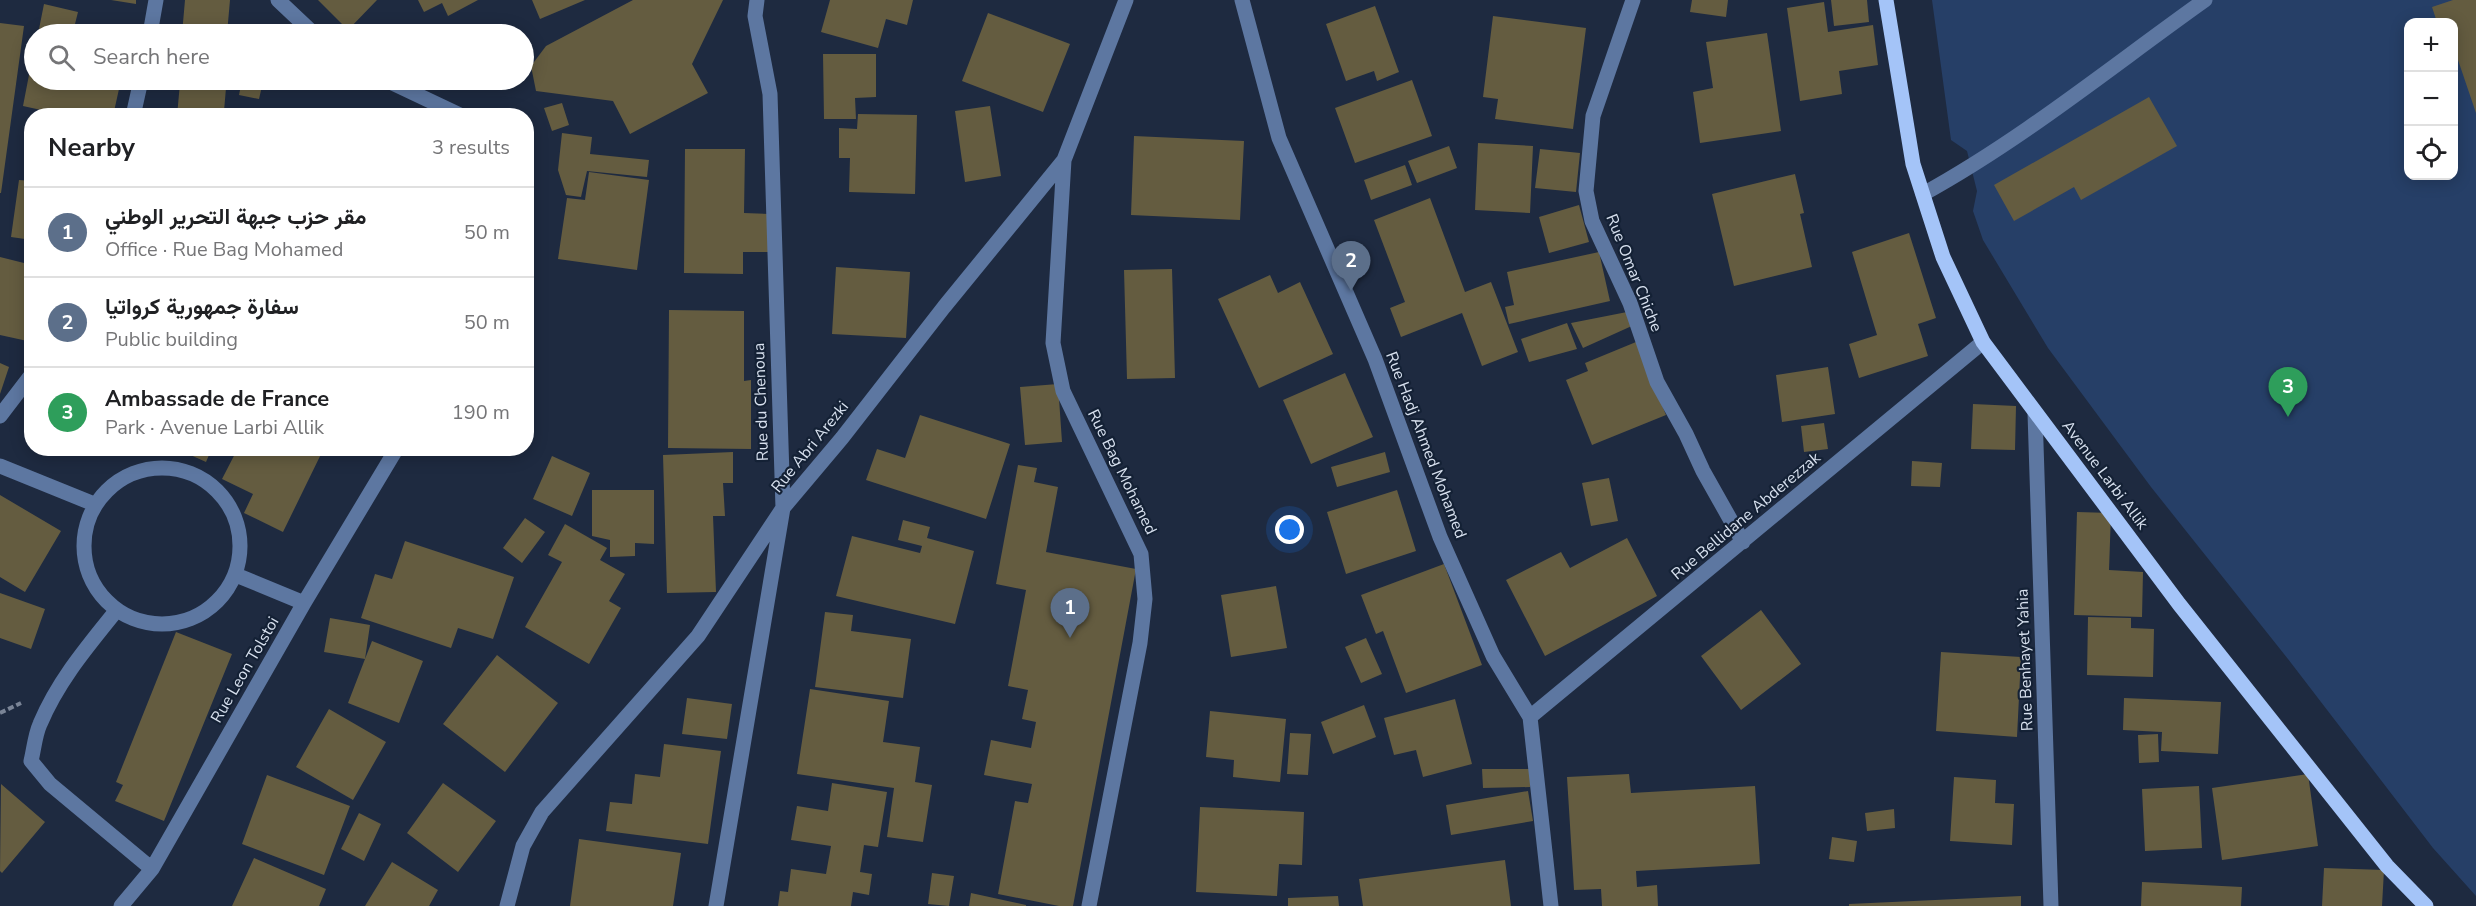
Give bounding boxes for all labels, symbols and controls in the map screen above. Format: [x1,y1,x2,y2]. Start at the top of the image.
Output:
map controls [2404,18,2458,180]
button: + [2404,18,2458,72]
search box [24,24,534,90]
icon: search [45,41,78,74]
text: Search here [93,42,210,72]
button: − [2404,72,2458,126]
button: locate [2404,126,2458,180]
text: Nearby [48,130,135,165]
text: 3 results [432,134,510,161]
text: مقر حزب جبهة التحرير الوطني [105,202,366,232]
street label: Rue Omar Chiche [1600,211,1668,335]
text: 1 [62,219,74,246]
text: 50 m [464,219,510,246]
text: Office · Rue Bag Mohamed [105,236,343,263]
pin: 2 [1332,242,1370,291]
text: سفارة جمهورية كرواتيا [105,292,299,322]
text: 2 [62,309,74,336]
text: 50 m [464,309,510,336]
text: Public building [105,326,238,353]
street label: Rue du Chenoua [748,342,774,462]
street label: Rue Hadj Ahmed Mohamed [1380,349,1472,541]
pin: 3 [2268,368,2308,417]
text: Ambassade de France [105,384,329,414]
street label: Rue Abri Arezki [766,397,854,497]
text: 3 [62,399,74,426]
text: 190 m [452,399,510,426]
street label: Rue Bag Mohamed [1082,406,1162,538]
text: Park · Avenue Larbi Allik [105,414,324,441]
street label: Avenue Larbi Allik [2057,416,2154,535]
street label: Rue Bellidane Abderezzak [1667,446,1826,585]
your location [1275,515,1304,544]
pin: 1 [1050,588,1090,638]
street label: Rue Benhayet Yahia [2012,588,2038,732]
street label: Rue Leon Tolstoi [206,613,284,727]

